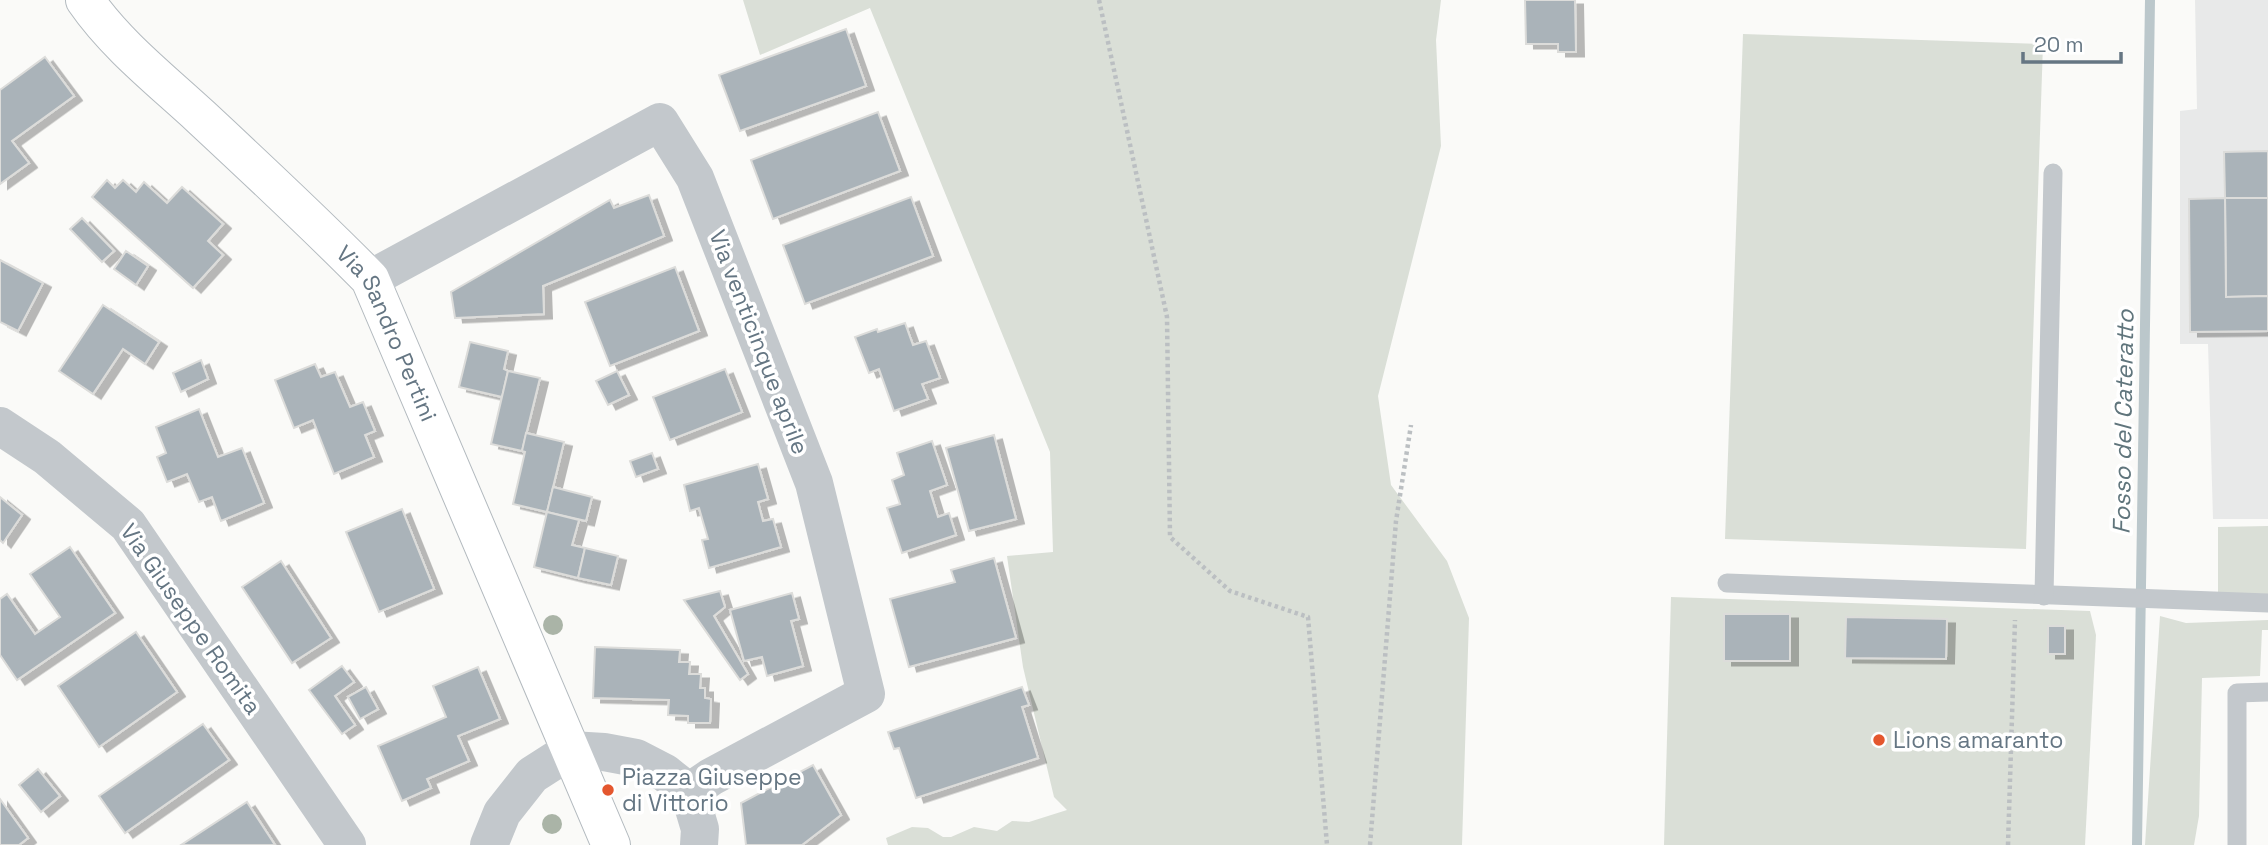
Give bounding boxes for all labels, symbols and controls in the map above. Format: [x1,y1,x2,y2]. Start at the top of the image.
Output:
scale bar [2023,21,2121,65]
text: 20 m [2034,31,2084,58]
street label: Via venticinque aprile [702,226,816,458]
street label: Via Sandro Pertini [330,239,444,426]
water label: Fosso del Cateratto [2106,308,2140,535]
street label: Via Giuseppe Romita [114,518,268,720]
place label: Lions amaranto [1893,725,2063,755]
marker: Lions amaranto [1871,732,1887,748]
place label: Piazza Giuseppe di Vittorio [622,762,802,818]
marker: Piazza Giuseppe di Vittorio [600,782,616,798]

